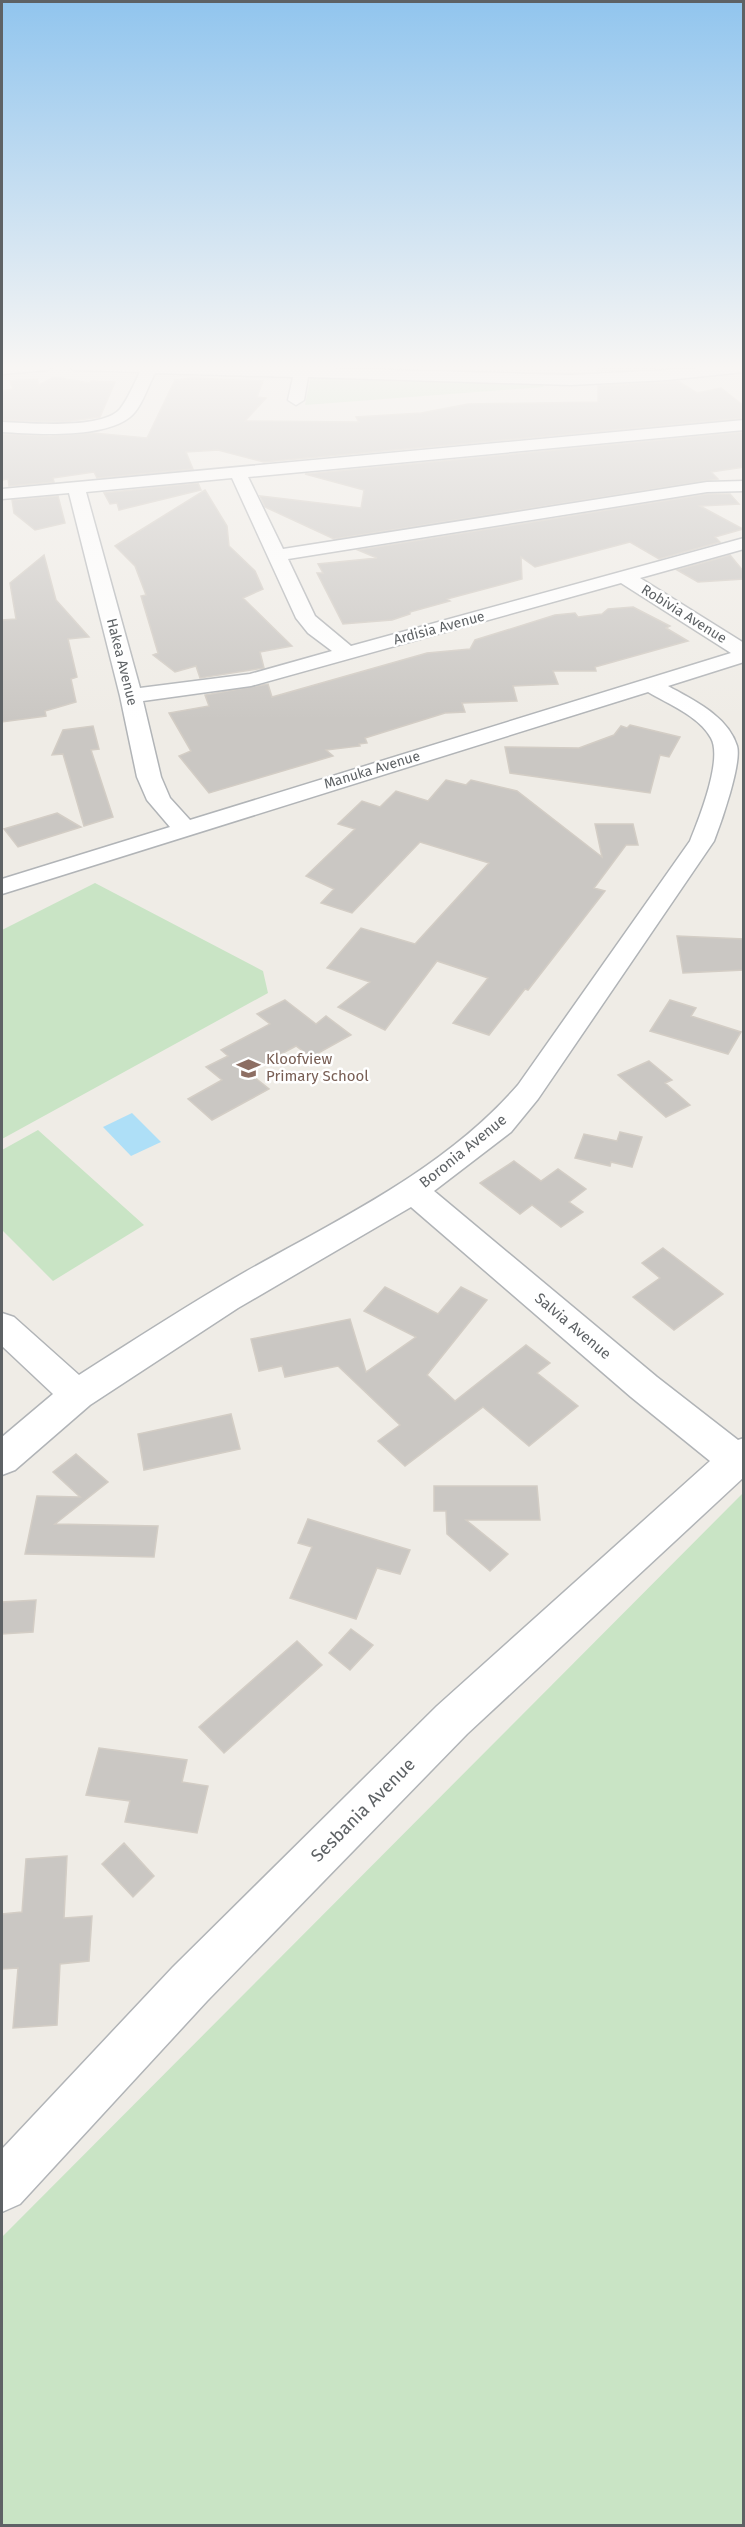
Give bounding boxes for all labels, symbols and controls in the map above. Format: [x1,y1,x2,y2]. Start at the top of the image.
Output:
street label: Robivia Avenue [638,581,730,647]
street label: Ardisia Avenue [392,608,486,648]
street label: Hakea Avenue [103,617,141,707]
street label: Manuka Avenue [322,747,422,793]
place label: Kloofview Primary School [266,1050,369,1085]
school or university icon: Kloofview Primary School [235,1055,261,1081]
street label: Boronia Avenue [416,1110,510,1192]
street label: Salvia Avenue [531,1289,615,1363]
street label: Sesbania Avenue [306,1753,420,1867]

